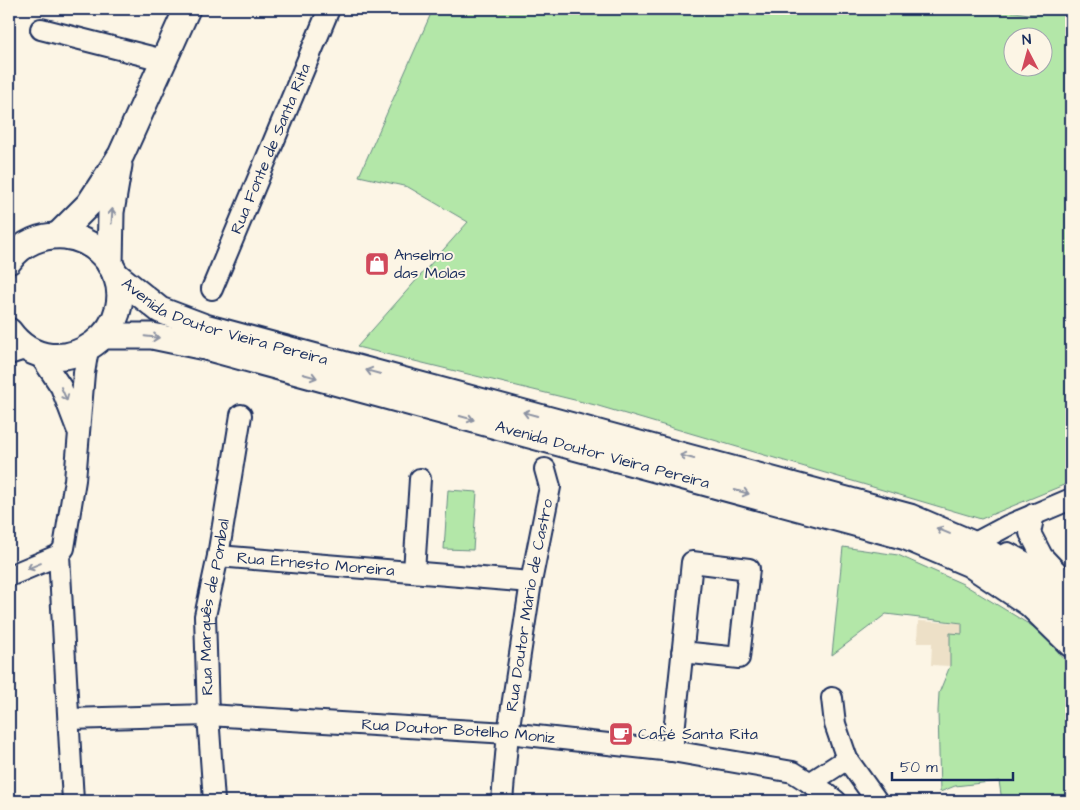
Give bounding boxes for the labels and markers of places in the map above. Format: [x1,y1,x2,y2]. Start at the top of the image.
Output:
place label: Anselmo das Molas [394,244,466,284]
shop icon: Anselmo das Molas [364,251,390,277]
cafe icon: Café Santa Rita [608,721,634,747]
place label: Café Santa Rita [638,723,758,745]

